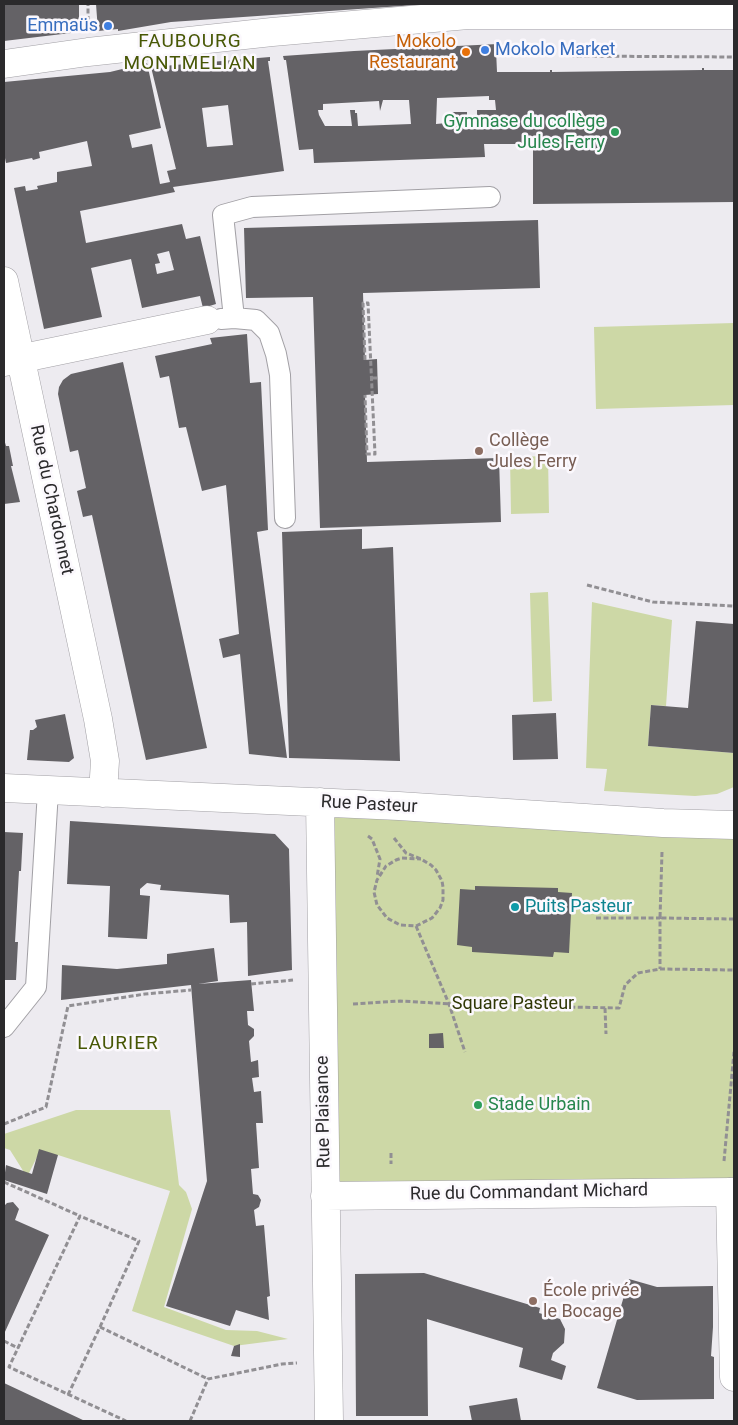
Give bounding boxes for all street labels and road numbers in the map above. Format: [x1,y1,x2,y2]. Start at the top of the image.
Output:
street label: Rue du Chardonnet [25,423,77,577]
street label: Rue Pasteur [320,792,418,818]
street label: Rue Plaisance [312,1055,336,1169]
street label: Rue du Commandant Michard [410,1180,648,1206]

